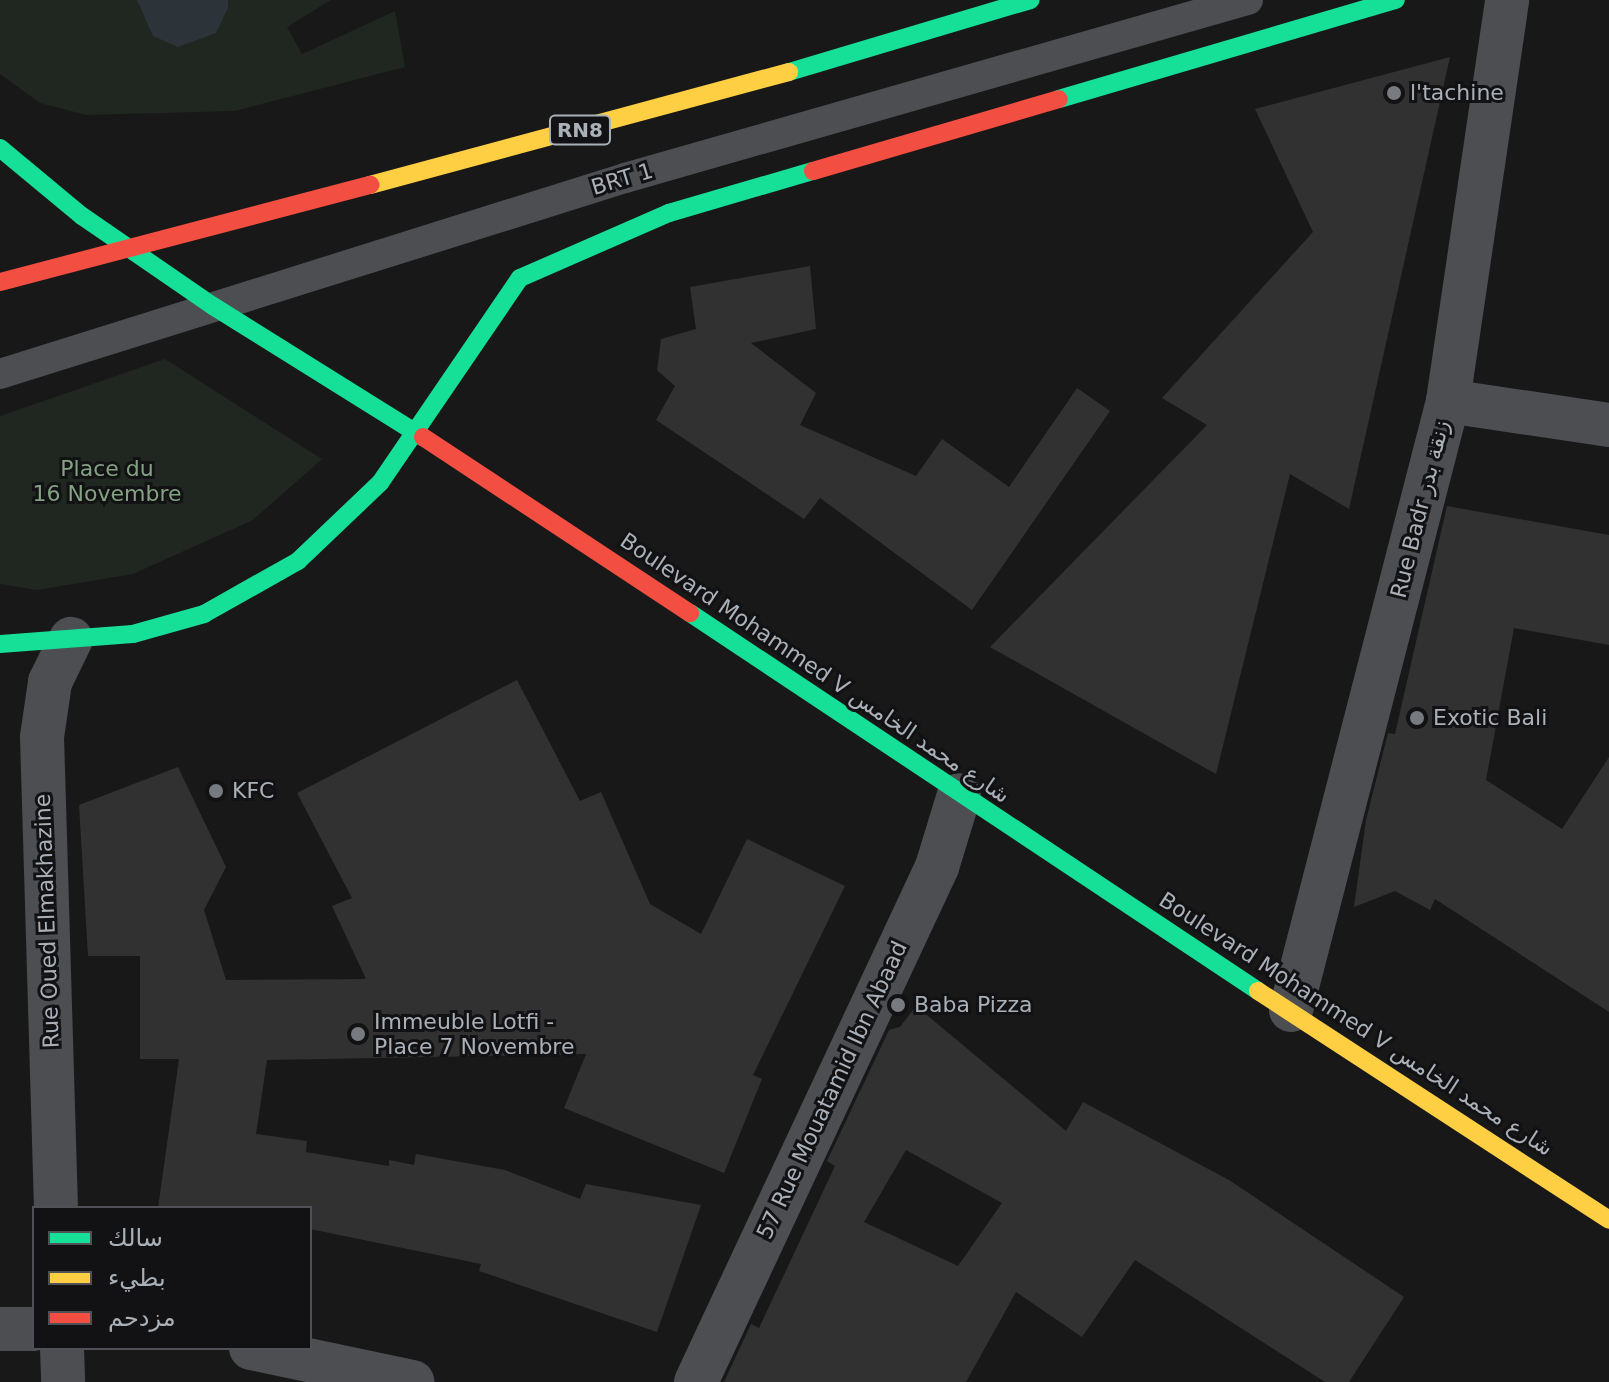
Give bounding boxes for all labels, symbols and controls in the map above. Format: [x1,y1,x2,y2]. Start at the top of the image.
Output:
place label: l'tachine [1410,80,1504,106]
marker: l'tachine [1385,84,1403,102]
road number: RN8 [548,114,612,146]
street label: BRT 1 [588,157,656,201]
street label: Rue Badr زنقة بدر [1385,417,1455,601]
park label: Place du 16 Novembre [33,455,181,506]
street label: Boulevard Mohammed V شارع محمد الخامس [615,527,1015,809]
place label: Exotic Bali [1433,705,1547,731]
marker: Exotic Bali [1408,709,1426,727]
place label: KFC [232,778,274,804]
marker: KFC [207,782,225,800]
street label: Rue Oued Elmakhazine [29,793,65,1049]
street label: Boulevard Mohammed V شارع محمد الخامس [1154,887,1558,1161]
street label: 57 Rue Mouatamid Ibn Abaad [751,937,913,1243]
place label: Baba Pizza [914,992,1032,1018]
marker: Baba Pizza [889,996,907,1014]
place label: Immeuble Lotfi - Place 7 Novembre [374,1008,574,1060]
marker: Immeuble Lotfi - Place 7 Novembre [349,1025,367,1043]
legend [32,1206,312,1350]
text: سالك [108,1224,163,1252]
text: بطيء [108,1264,166,1292]
text: مزدحم [108,1304,176,1332]

